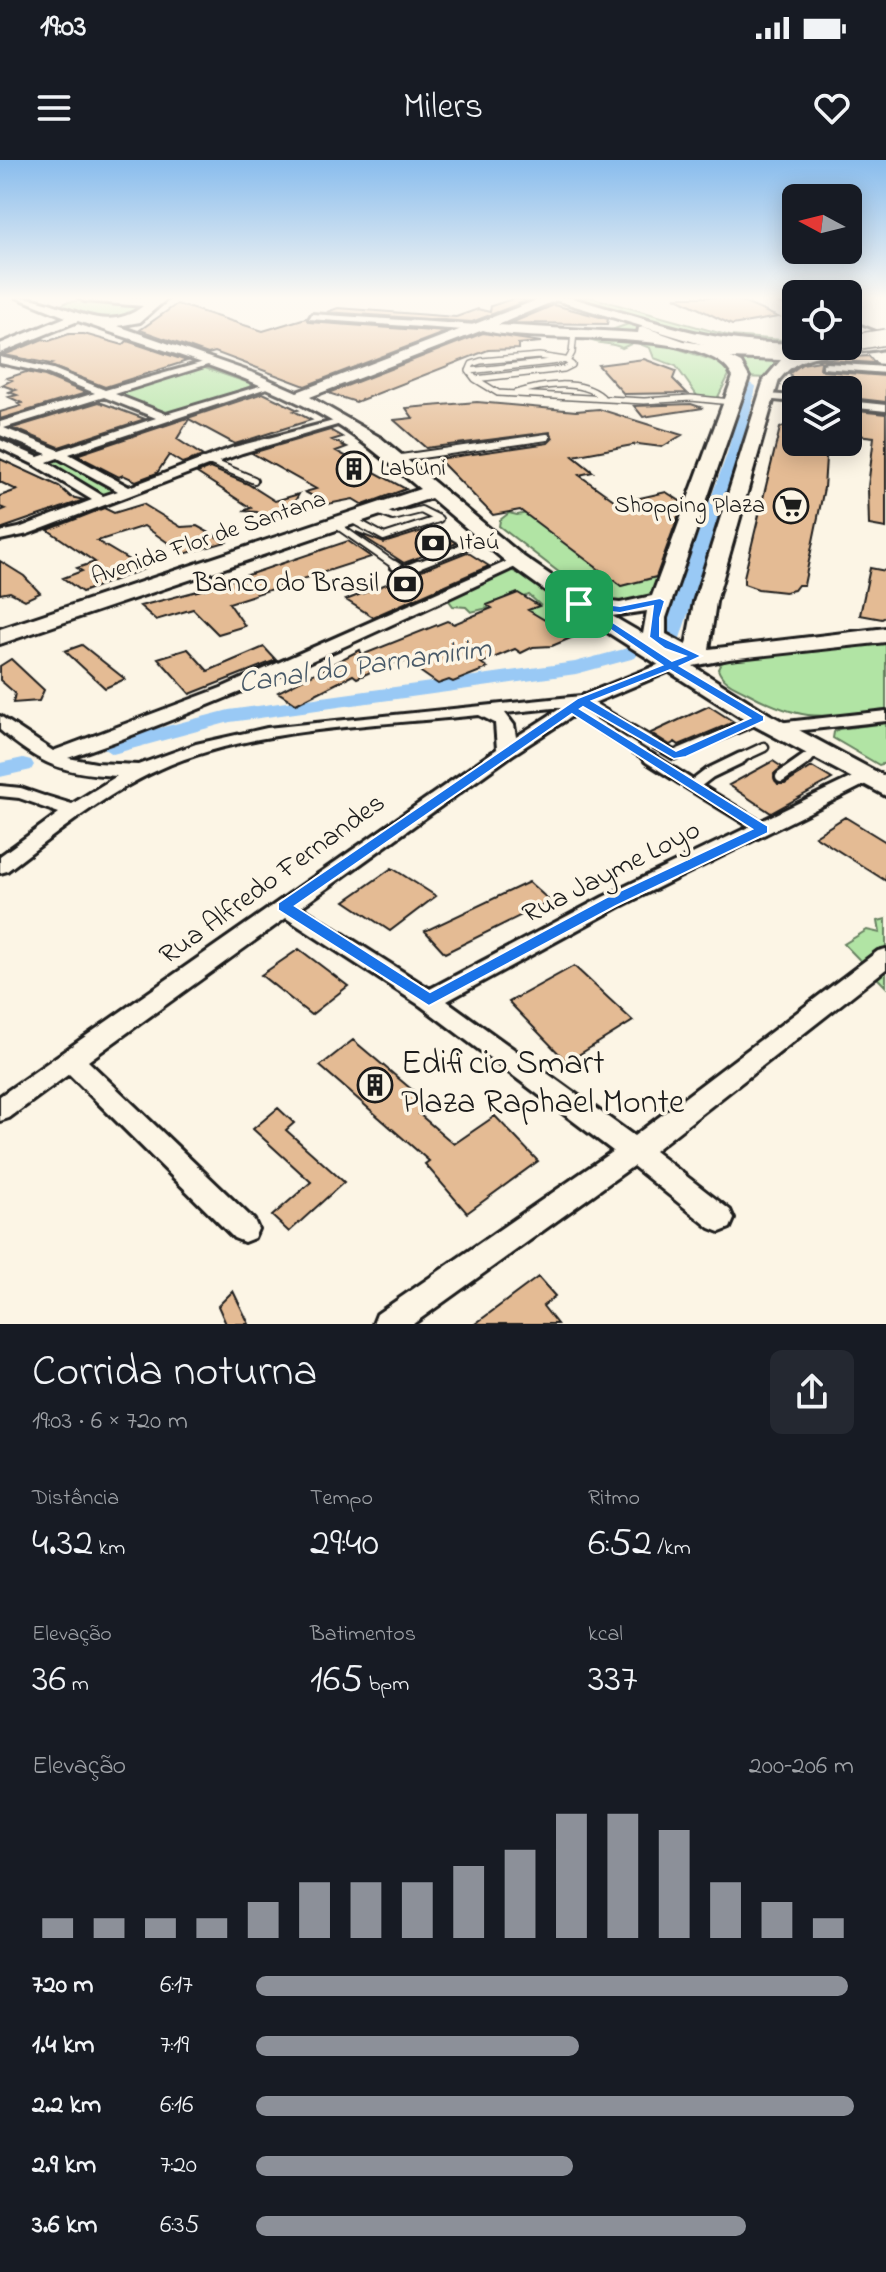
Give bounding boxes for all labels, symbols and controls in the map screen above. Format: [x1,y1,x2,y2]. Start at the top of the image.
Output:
text: 19:03 [40,6,86,50]
text: Milers [403,82,483,135]
icon: menu [32,86,76,130]
icon: heart [810,86,854,130]
north arrow [782,184,862,264]
map controls [782,184,862,456]
button: locate [782,280,862,360]
button: layers [782,376,862,456]
building icon: LabUni [335,450,373,488]
place label: LabUni [380,452,446,487]
street label: Avenida Flor de Santana [87,482,331,596]
supermarket icon: Shopping Plaza [772,487,810,525]
place label: Shopping Plaza [614,489,765,524]
bank icon: Itaú [414,524,452,562]
place label: Itaú [459,526,499,561]
place label: Banco do Brasil [192,564,379,605]
bank icon: Banco do Brasil [386,565,424,603]
pin [545,570,613,638]
icon: arrive [557,582,601,626]
water label: Canal do Parnamirim [236,627,495,707]
street label: Rua Alfredo Fernandes [151,784,395,976]
street label: Rua Jayme Loyo [516,810,708,936]
place label: Edificio Smart Plaza Raphael Monte [401,1040,685,1129]
building icon: Edificio Smart Plaza Raphael Monte [356,1066,394,1104]
text: Corrida noturna [32,1341,317,1405]
button: share [770,1350,854,1434]
text: 19:03 · 6 × 720 m [32,1403,188,1441]
text: Distância [32,1483,119,1515]
text: Tempo [310,1483,373,1515]
text: Ritmo [588,1483,640,1515]
text: 4.32 [32,1515,93,1574]
text: 29:40 [310,1515,379,1574]
text: 6:52 [588,1515,652,1574]
text: km [93,1533,125,1565]
text: /km [652,1533,691,1565]
text: Elevação [32,1619,112,1651]
text: Batimentos [310,1619,416,1651]
text: kcal [588,1619,623,1651]
text: 36 [32,1651,66,1710]
text: 165 [310,1651,363,1710]
text: 337 [588,1651,638,1710]
text: m [66,1669,89,1701]
text: bpm [363,1669,409,1701]
text: Elevação [32,1748,126,1786]
text: 200–206 m [749,1748,854,1786]
text: 720 m [32,1967,94,2005]
text: 6:17 [160,1967,193,2005]
text: 1.4 km [32,2027,94,2065]
text: 7:19 [160,2027,189,2065]
text: 2.2 km [32,2087,101,2125]
text: 6:16 [160,2087,193,2125]
text: 2.9 km [32,2147,96,2185]
text: 7:20 [160,2147,197,2185]
text: 3.6 km [32,2207,98,2245]
text: 6:35 [160,2207,199,2245]

